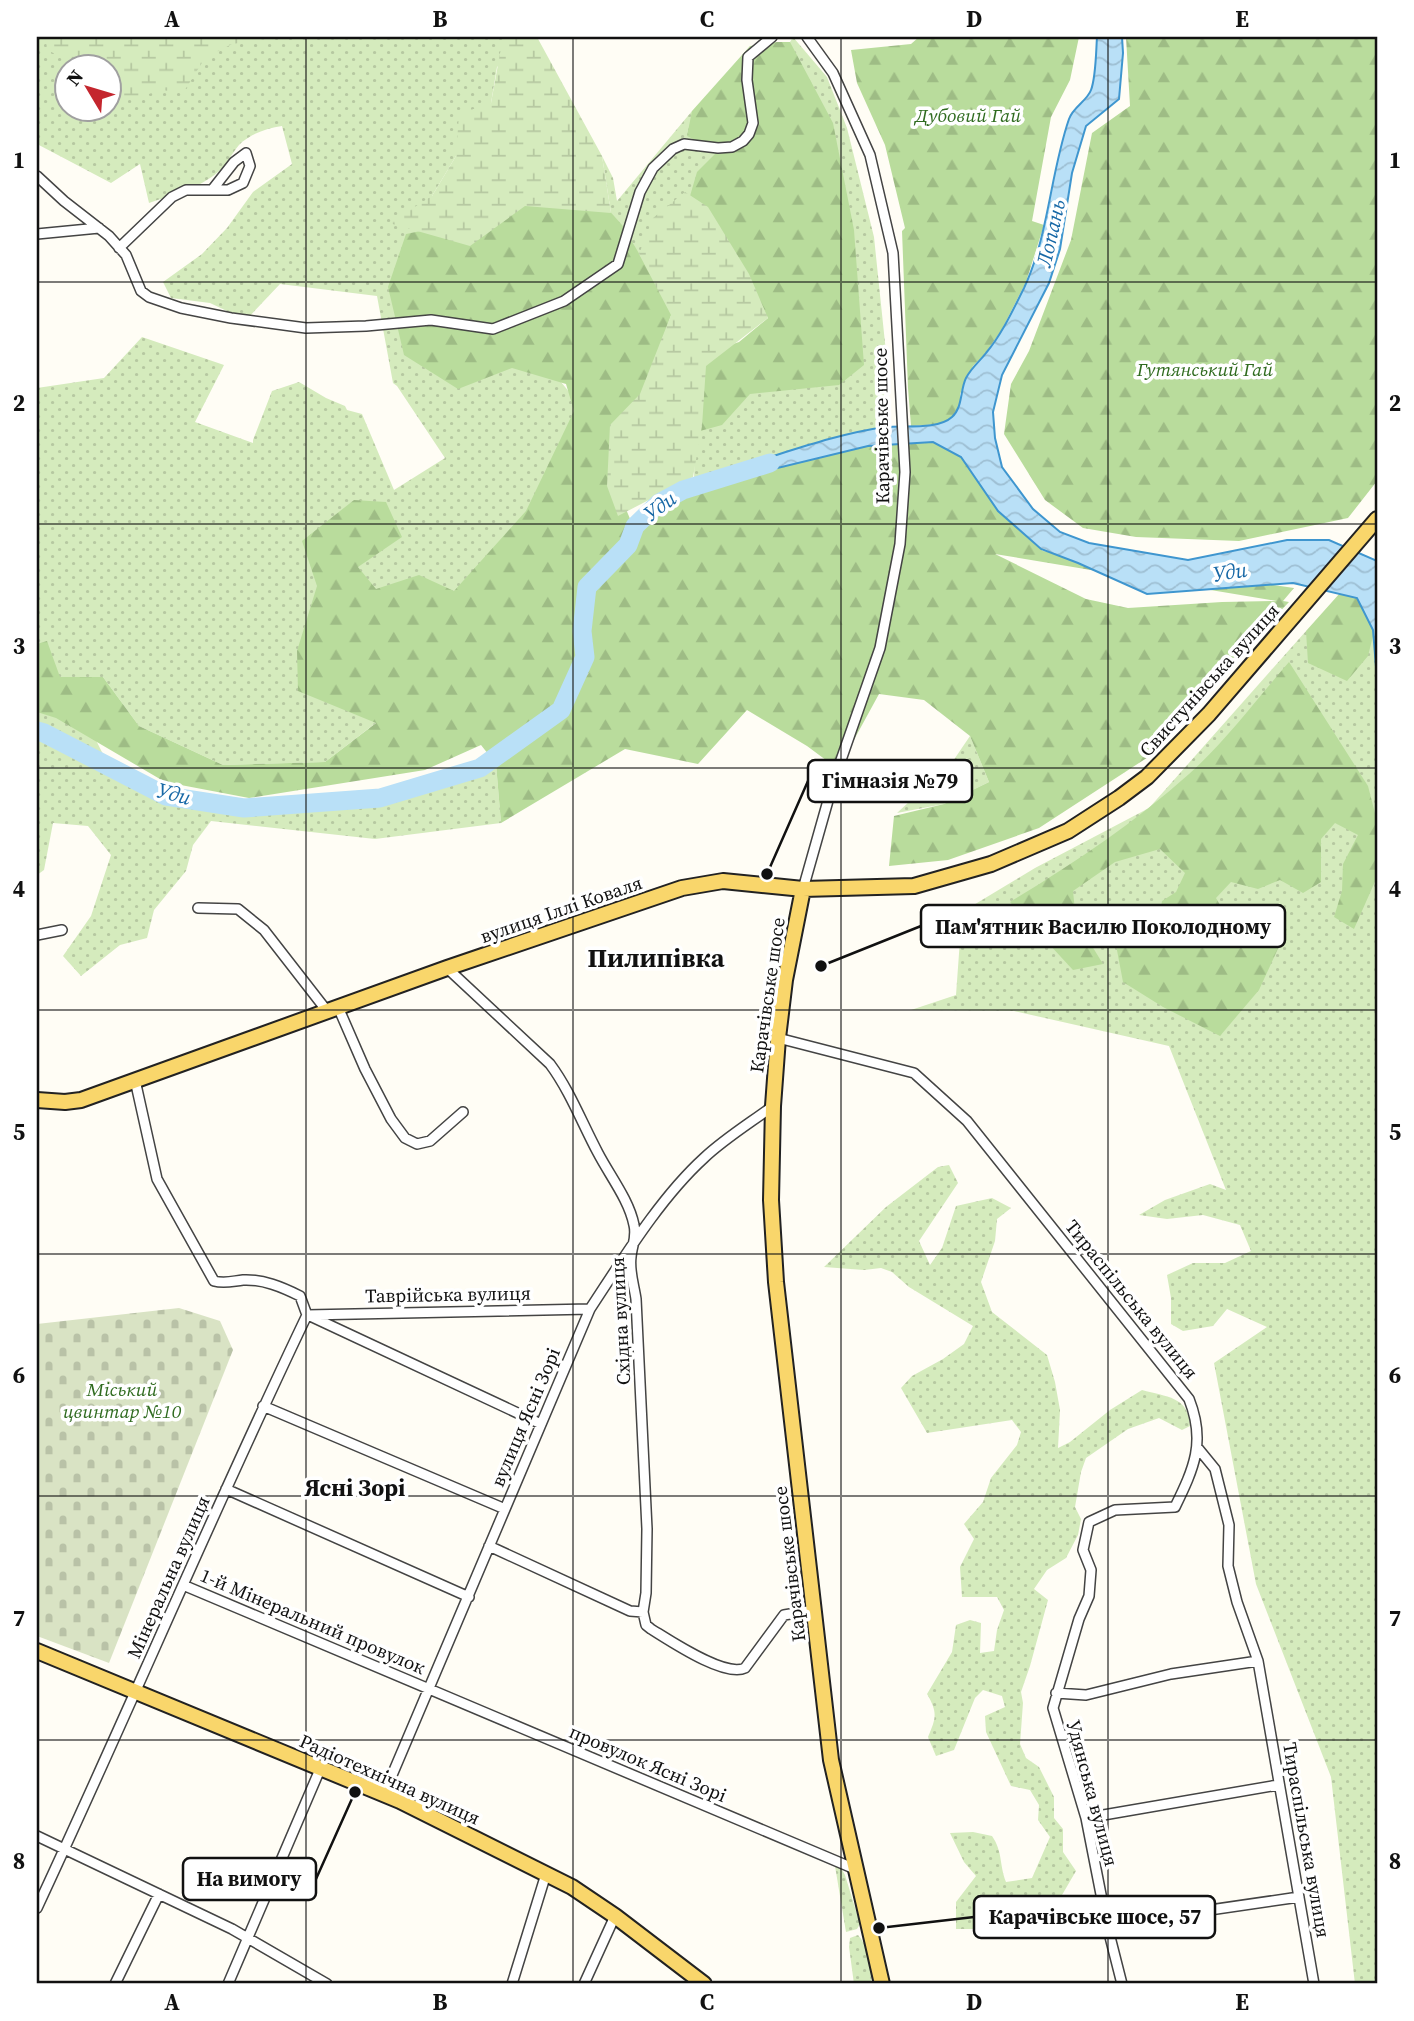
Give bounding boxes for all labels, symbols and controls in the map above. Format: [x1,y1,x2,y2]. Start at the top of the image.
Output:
text: A [164,3,180,35]
text: B [433,3,448,35]
text: C [700,3,714,35]
text: D [966,3,982,35]
text: E [1235,3,1249,35]
north arrow [52,52,122,122]
text: N [60,64,89,91]
park label: Дубовий Гай [913,102,1021,128]
text: 1 [13,144,25,176]
text: 1 [1389,144,1401,176]
water label: Лопань [1029,196,1072,270]
street label: Карачівське шосе [867,348,895,504]
park label: Гутянський Гай [1136,356,1273,382]
text: 2 [13,387,25,419]
text: 2 [1389,387,1401,419]
water label: Уди [637,484,682,527]
water label: Уди [1211,555,1249,588]
street label: Свистунівська вулиця [1133,598,1285,762]
text: 3 [13,630,25,662]
text: 3 [1389,630,1401,662]
callout: Гімназія №79 [808,760,972,802]
text: Гімназія №79 [822,766,958,795]
water label: Уди [154,775,194,812]
street label: вулиця Іллі Коваля [476,869,646,949]
text: 4 [13,873,25,905]
text: 4 [1389,873,1401,905]
callout: Пам'ятник Василю Поколодному [921,905,1285,947]
text: Пам'ятник Василю Поколодному [935,912,1272,941]
street label: Карачівське шосе [743,916,791,1074]
district label: Пилипівка [588,940,725,976]
text: 5 [13,1116,25,1148]
text: 5 [1389,1116,1401,1148]
street label: Тираспільська вулиця [1060,1214,1204,1384]
street label: Східна вулиця [604,1256,636,1386]
street label: Таврійська вулиця [365,1280,531,1308]
street label: вулиця Ясні Зорі [484,1343,566,1491]
text: 6 [13,1359,25,1391]
text: 6 [1389,1359,1401,1391]
park label: Міський цвинтар №10 [63,1376,182,1424]
district label: Ясні Зорі [305,1472,405,1504]
street label: Карачівське шосе [767,1485,811,1643]
street label: Мінеральна вулиця [120,1492,216,1662]
street label: 1-й Мінеральний провулок [197,1562,430,1680]
text: 7 [13,1602,25,1634]
text: 7 [1389,1602,1401,1634]
street label: Удянська вулиця [1061,1717,1125,1869]
street label: провулок Ясні Зорі [565,1718,731,1808]
street label: Радіотехнічна вулиця [295,1727,485,1831]
street label: Тираспільська вулиця [1277,1740,1337,1940]
text: 8 [13,1845,25,1877]
text: 8 [1389,1845,1401,1877]
callout: На вимогу [183,1858,316,1900]
text: На вимогу [197,1864,302,1893]
callout: Карачівське шосе, 57 [974,1896,1215,1938]
text: Карачівське шосе, 57 [989,1902,1201,1931]
text: A [164,1986,180,2018]
text: B [433,1986,448,2018]
text: C [700,1986,714,2018]
text: D [966,1986,982,2018]
text: E [1235,1986,1249,2018]

